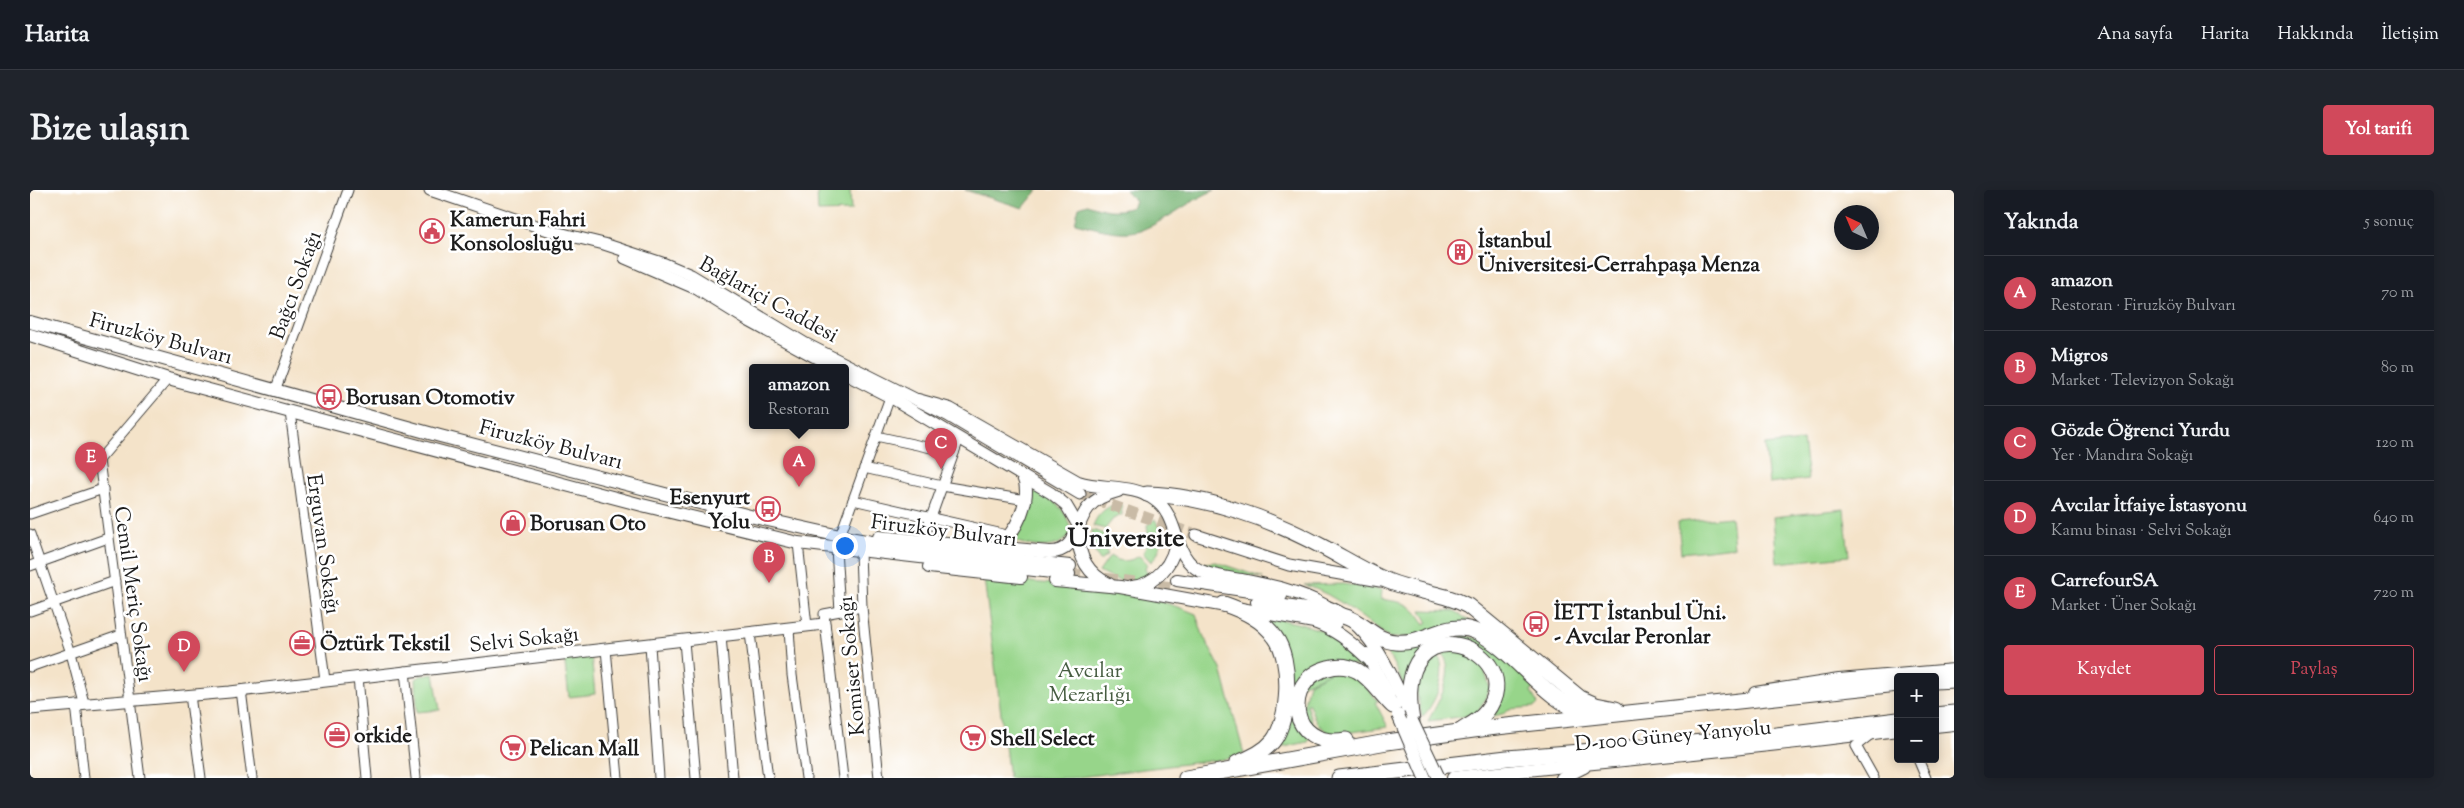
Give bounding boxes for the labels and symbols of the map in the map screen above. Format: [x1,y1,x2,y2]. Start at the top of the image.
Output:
north arrow [1834,205,1879,250]
place label: Kamerun Fahri Konsolosluğu [450,206,586,260]
public building icon: Kamerun Fahri Konsolosluğu [419,218,445,244]
street label: Bağcı Sokağı [263,227,330,344]
place label: İstanbul Üniversitesi-Cerrahpaşa Menza [1478,227,1760,281]
building icon: İstanbul Üniversitesi-Cerrahpaşa Menza [1447,239,1473,265]
street label: Bağlariçi Caddesi [693,250,843,351]
street label: Firuzköy Bulvarı [86,306,235,373]
bus stop icon: Borusan Otomotiv [316,384,342,410]
place label: Borusan Otomotiv [346,384,515,414]
street label: Firuzköy Bulvarı [476,414,626,478]
pin: C [925,428,957,469]
pin: E [75,442,107,483]
pin: A [783,446,815,487]
street label: Erguvan Sokağı [297,472,347,616]
place label: Esenyurt Yolu [670,484,751,538]
bus stop icon: Esenyurt Yolu [755,496,781,522]
street label: Cemil Meriç Sokağı [105,504,159,684]
street label: Firuzköy Bulvarı [869,508,1019,556]
shop icon: Borusan Oto [500,510,526,536]
place label: Borusan Oto [530,510,647,540]
district label: Üniversite [1067,521,1185,558]
your location [832,533,858,559]
pin: B [753,542,785,583]
street label: Komiser Sokağı [832,595,874,737]
place label: İETT İstanbul Üni. - Avcılar Peronlar [1554,599,1726,653]
bus stop icon: İETT İstanbul Üni. - Avcılar Peronlar [1523,611,1549,637]
street label: Selvi Sokağı [468,620,581,662]
office icon: Öztürk Tekstil [289,630,315,656]
place label: Öztürk Tekstil [320,630,450,660]
pin: D [168,631,200,672]
park label: Avcılar Mezarlığı [1049,657,1131,711]
street label: D-100 Güney Yanyolu [1574,713,1773,761]
office icon: orkide [324,722,350,748]
place label: orkide [354,722,412,752]
supermarket icon: Shell Select [960,725,986,751]
place label: Shell Select [990,725,1096,755]
supermarket icon: Pelican Mall [500,735,526,761]
place label: Pelican Mall [530,735,639,765]

